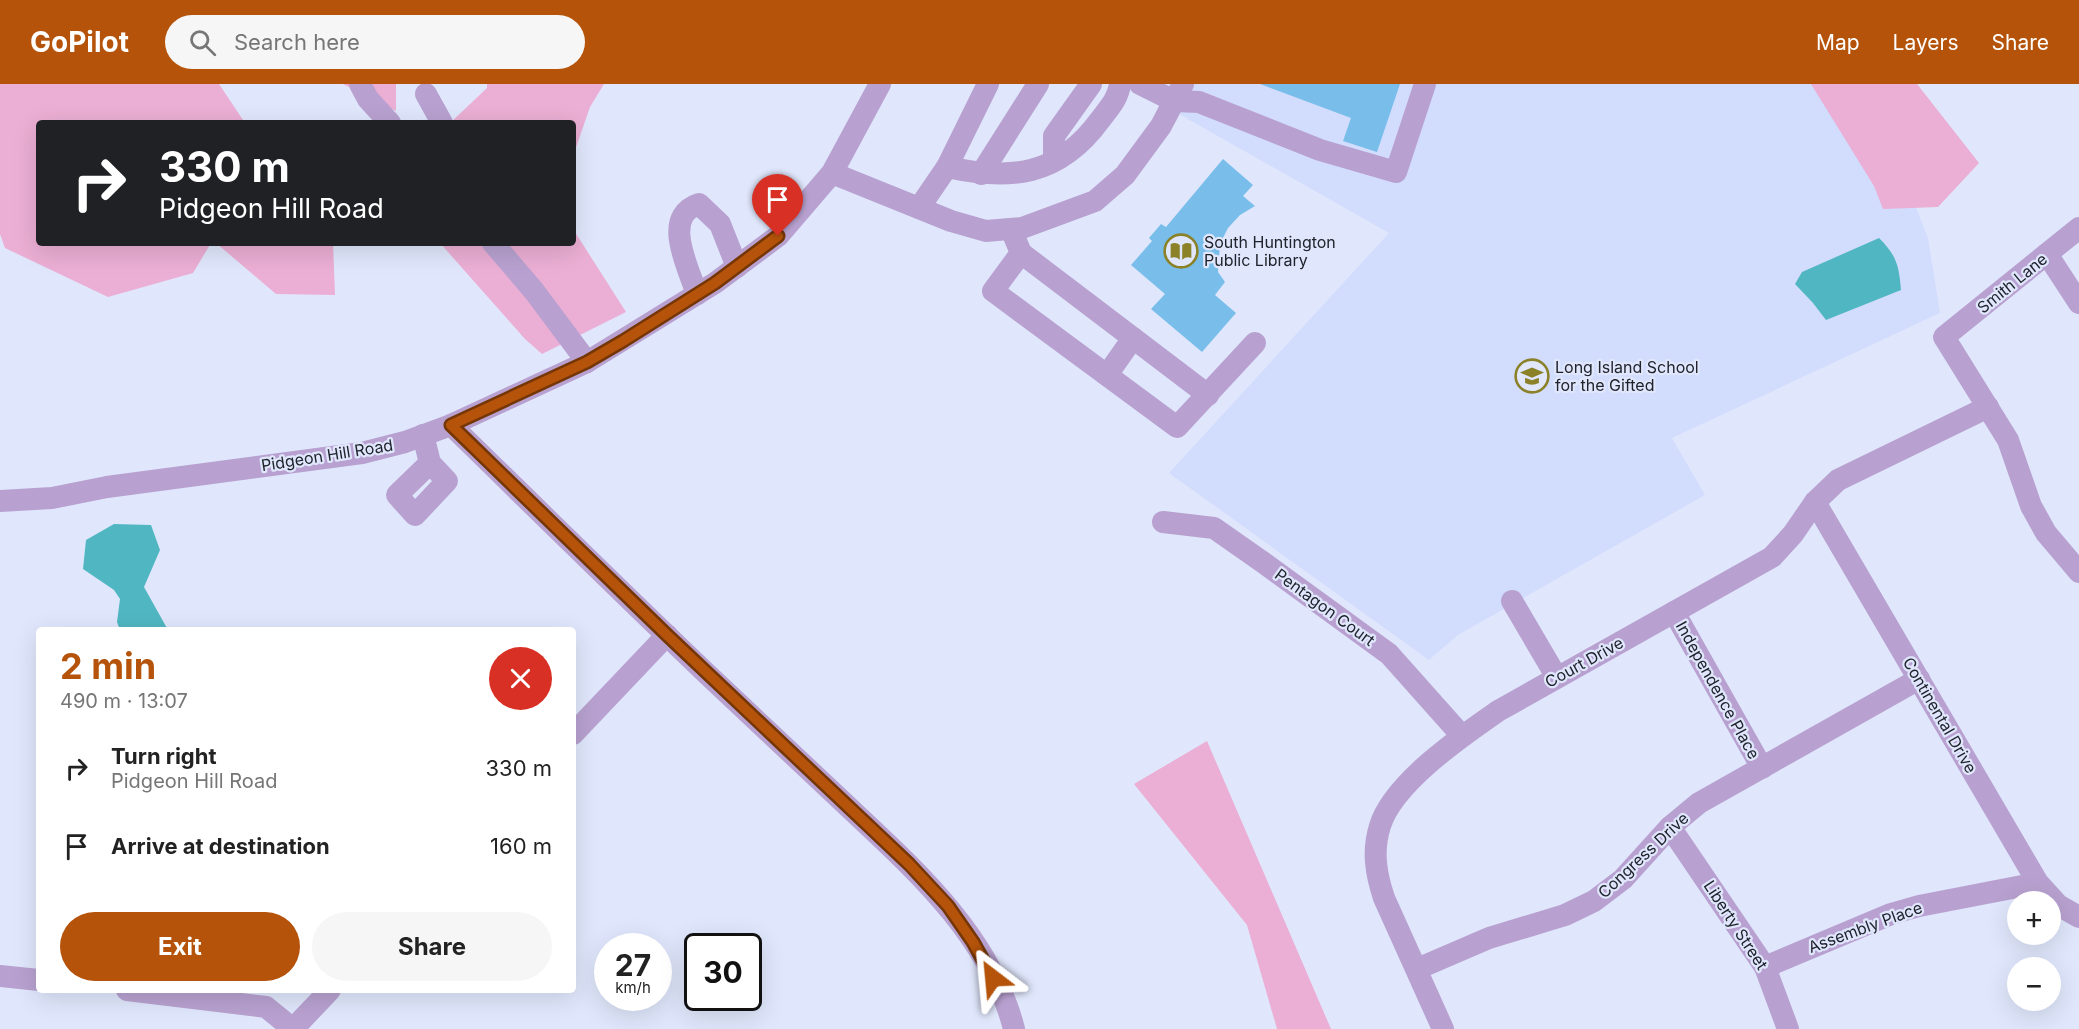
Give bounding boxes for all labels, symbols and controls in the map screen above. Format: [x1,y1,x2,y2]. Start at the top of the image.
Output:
search box [165,15,585,69]
text: GoPilot [30,25,129,59]
icon: search [186,26,219,59]
text: Search here [234,29,360,55]
text: Map [1816,30,1860,55]
text: Layers [1893,30,1959,55]
text: Share [1992,30,2049,55]
text: 330 m [159,141,290,192]
icon: right [60,144,138,222]
pin [752,174,803,236]
icon: arrive [761,183,794,216]
text: Pidgeon Hill Road [159,192,384,225]
place label: South Huntington Public Library [1204,232,1336,270]
library icon: South Huntington Public Library [1163,233,1199,269]
street label: Smith Lane [1973,249,2051,317]
place label: Long Island School for the Gifted [1555,357,1699,395]
school or university icon: Long Island School for the Gifted [1514,358,1550,394]
street label: Pidgeon Hill Road [260,435,394,475]
street label: Pentagon Court [1271,564,1379,650]
street label: Independence Place [1672,618,1764,762]
street label: Court Drive [1541,632,1627,692]
text: 2 min [60,644,156,688]
button: close [489,647,552,710]
street label: Continental Drive [1899,654,1981,776]
text: 490 m · 13:07 [60,689,188,713]
text: Turn right [111,743,217,769]
icon: right [60,752,93,785]
text: 330 m [485,755,552,781]
text: Pidgeon Hill Road [111,769,277,793]
street label: Congress Drive [1593,808,1693,902]
icon: arrive [60,830,93,863]
text: Arrive at destination [111,833,330,859]
text: 160 m [490,833,552,859]
street label: Liberty Street [1700,877,1772,973]
map controls [2007,891,2061,1011]
button: + [2007,891,2061,945]
street label: Assembly Place [1805,897,1925,957]
button: Exit [60,912,300,981]
button: Share [312,912,552,981]
speed limit sign: 30 [684,933,762,1011]
position arrow [961,946,1025,1010]
text: 27 [615,947,651,983]
button: − [2007,957,2061,1011]
text: km/h [615,978,651,997]

